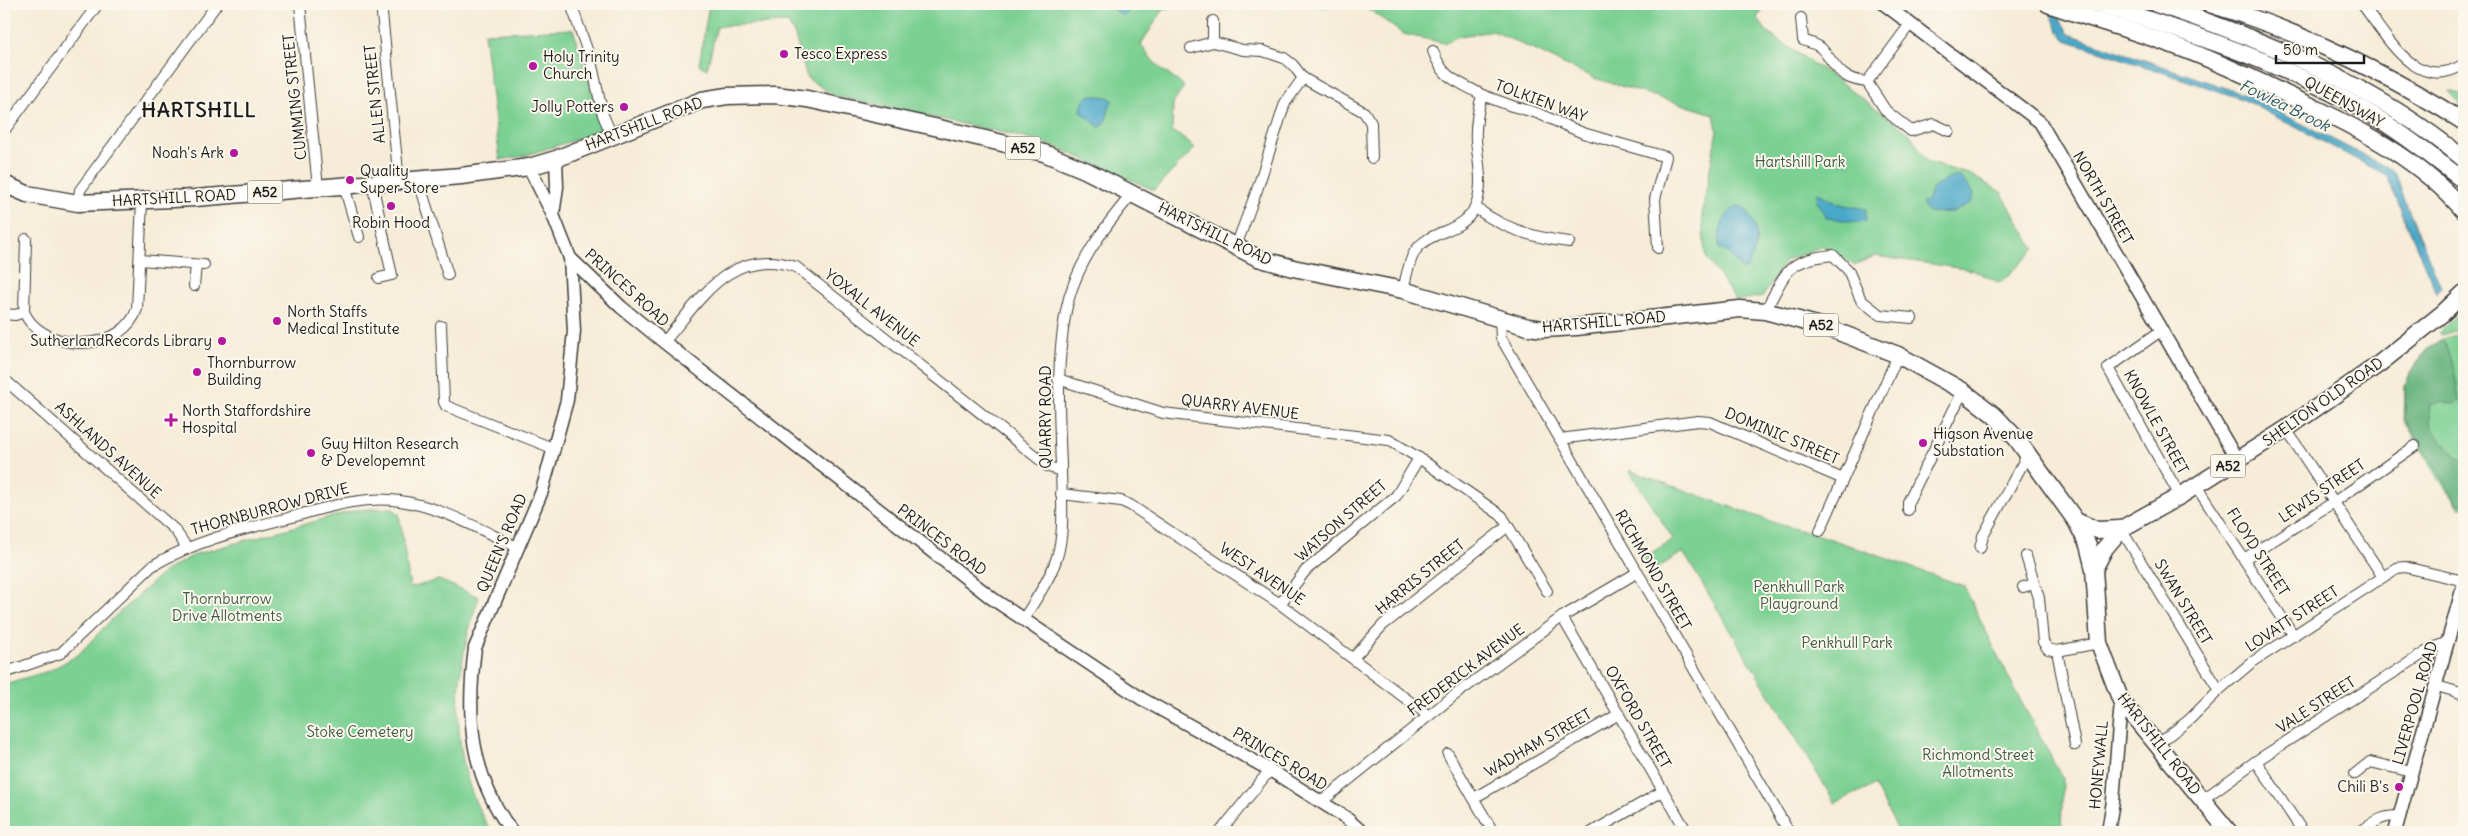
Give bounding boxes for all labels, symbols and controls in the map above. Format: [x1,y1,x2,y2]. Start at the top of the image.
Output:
scale bar [2276,32,2363,64]
street label: CUMMING STREET [278,33,311,161]
text: 50 m [2283,40,2318,59]
street label: ALLEN STREET [360,43,389,145]
place label: Tesco Express [794,44,887,63]
place label: Holy Trinity Church [543,47,620,83]
marker: Tesco Express [778,48,790,60]
marker: Holy Trinity Church [527,60,539,72]
street label: QUEENSWAY [2301,72,2388,132]
street label: TOLKIEN WAY [1493,75,1590,126]
water label: Fowlea Brook [2237,75,2335,136]
street label: HARTSHILL ROAD [582,92,705,155]
district label: HARTSHILL [142,97,256,122]
place label: Jolly Potters [531,97,614,116]
marker: Jolly Potters [618,101,630,113]
road number: A52 [1006,136,1040,160]
place label: Noah's Ark [152,143,224,162]
marker: Noah's Ark [228,147,240,159]
street label: NORTH STREET [2069,148,2138,248]
park label: Hartshill Park [1755,152,1846,171]
place label: Quality Super Store [360,161,439,197]
marker: Quality Super Store [344,174,356,186]
road number: A52 [248,180,282,203]
street label: HARTSHILL ROAD [111,185,237,210]
street label: HARTSHILL ROAD [1155,198,1275,269]
marker: Robin Hood [385,200,397,212]
place label: Robin Hood [352,213,430,232]
street label: PRINCES ROAD [581,245,674,331]
street label: YOXALL AVENUE [821,265,924,351]
place label: North Staffs Medical Institute [287,302,400,338]
street label: HARTSHILL ROAD [1541,307,1667,336]
road number: A52 [1804,314,1838,336]
marker: North Staffs Medical Institute [271,315,283,327]
place label: SutherlandRecords Library [30,331,212,350]
marker: SutherlandRecords Library [216,335,228,347]
place label: Thornburrow Building [207,353,296,389]
street label: SHELTON OLD ROAD [2259,353,2387,450]
street label: QUARRY ROAD [1036,365,1055,469]
marker: Thornburrow Building [191,366,203,378]
street label: KNOWLE STREET [2120,366,2193,477]
street label: QUARRY AVENUE [1180,390,1300,423]
street label: ASHLANDS AVENUE [51,397,165,502]
place label: North Staffordshire Hospital [182,401,311,437]
street label: DOMINIC STREET [1722,403,1842,468]
marker: North Staffordshire Hospital [164,413,178,427]
place label: Higson Avenue Substation [1933,424,2033,460]
place label: Guy Hilton Research & Developemnt [321,434,459,470]
marker: Higson Avenue Substation [1917,437,1929,449]
marker: Guy Hilton Research & Developemnt [305,447,317,459]
road number: A52 [2210,454,2246,478]
street label: LEWIS STREET [2275,455,2369,526]
street label: WATSON STREET [1291,476,1390,566]
street label: THORNBURROW DRIVE [189,478,351,539]
street label: QUEEN'S ROAD [472,491,531,595]
street label: PRINCES ROAD [894,500,991,579]
street label: FLOYD STREET [2223,504,2294,599]
street label: RICHMOND STREET [1611,506,1696,633]
street label: HARRIS STREET [1371,535,1468,618]
street label: WEST AVENUE [1216,538,1309,609]
street label: SWAN STREET [2150,556,2216,648]
park label: Penkhull Park Playground [1753,577,1845,613]
street label: LOVATT STREET [2242,581,2342,656]
park label: Thornburrow Drive Allotments [172,589,282,625]
street label: FREDERICK AVENUE [1403,619,1528,720]
park label: Penkhull Park [1801,633,1893,652]
street label: LIVERPOOL ROAD [2388,639,2441,767]
street label: OXFORD STREET [1601,662,1676,772]
street label: VALE STREET [2273,672,2359,737]
street label: HARTSHILL ROAD [2114,689,2205,799]
street label: WADHAM STREET [1481,704,1595,781]
street label: HONEYWALL [2085,720,2112,810]
park label: Stoke Cemetery [306,722,414,741]
street label: PRINCES ROAD [1229,723,1331,794]
park label: Richmond Street Allotments [1922,745,2034,781]
place label: Chili B's [2337,777,2389,796]
marker: Chili B's [2393,781,2405,793]

